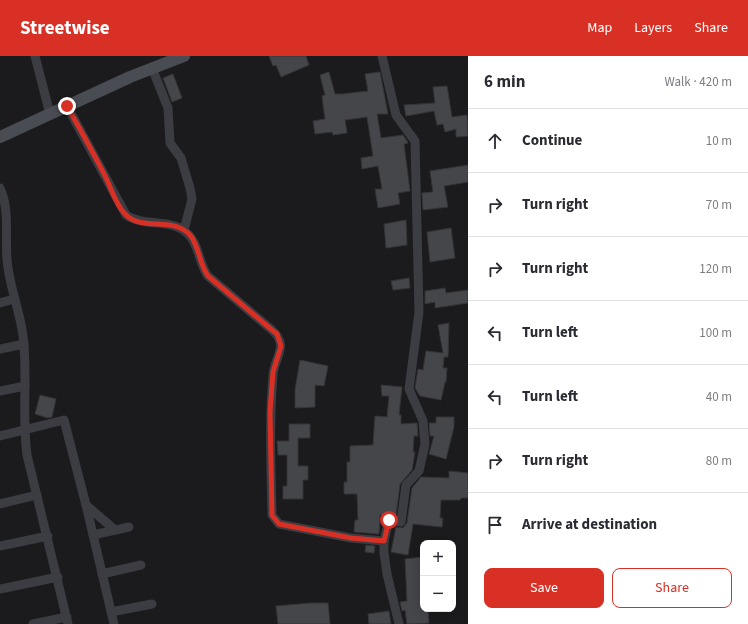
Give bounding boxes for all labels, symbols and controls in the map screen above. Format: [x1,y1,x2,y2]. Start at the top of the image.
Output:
text: Streetwise [20,15,110,42]
text: Map [587,18,612,38]
text: Layers [634,18,672,38]
text: Share [694,18,728,38]
text: 6 min [484,70,525,94]
text: Walk · 420 m [664,73,732,91]
route end [58,97,76,115]
icon: ahead [484,130,506,152]
text: Continue [522,130,582,151]
text: 10 m [706,132,732,150]
icon: right [484,194,506,216]
text: Turn right [522,194,588,215]
text: 70 m [706,196,732,214]
icon: right [484,258,506,280]
text: Turn right [522,258,588,279]
text: 120 m [699,260,732,278]
icon: left [484,322,506,344]
text: Turn left [522,322,578,343]
text: 100 m [699,324,732,342]
icon: left [484,386,506,408]
text: Turn left [522,386,578,407]
text: 40 m [706,388,732,406]
icon: right [484,450,506,472]
text: Turn right [522,450,588,471]
text: 80 m [706,452,732,470]
route start [380,511,398,529]
icon: arrive [484,514,506,536]
text: Arrive at destination [522,514,657,535]
map controls [420,540,456,612]
button: + [420,540,456,576]
button: Save [484,568,604,608]
button: Share [612,568,732,608]
button: − [420,576,456,612]

